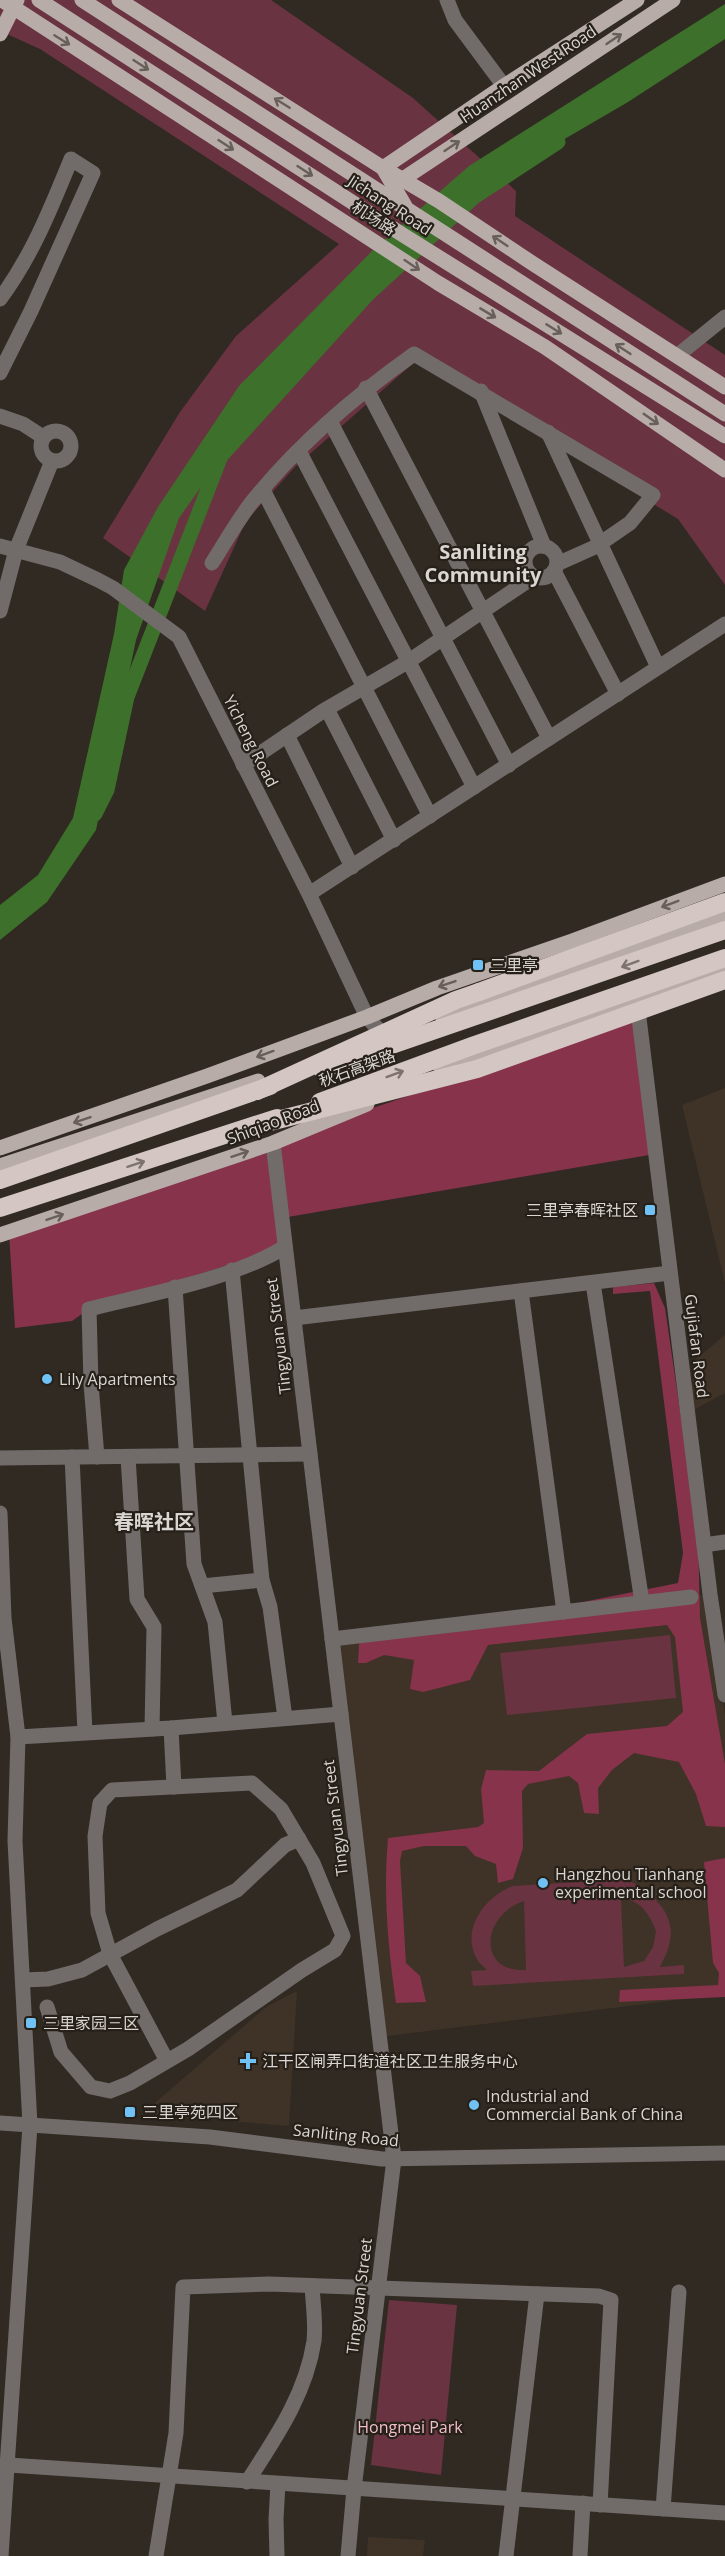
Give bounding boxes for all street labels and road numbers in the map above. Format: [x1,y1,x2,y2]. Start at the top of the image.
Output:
street label: Huanzhan West Road [456,20,600,128]
street label: Jichang Road [342,169,436,240]
street label: 机场路 [348,196,400,240]
street label: Yicheng Road [218,691,284,791]
street label: 秋石高架路 [316,1044,398,1092]
street label: Shiqiao Road [224,1094,322,1150]
street label: Tingyuan Street [260,1276,296,1395]
street label: Gujiafan Road [680,1293,714,1399]
street label: Tingyuan Street [317,1758,353,1877]
street label: Sanliting Road [292,2119,400,2151]
street label: Tingyuan Street [341,2236,377,2355]

